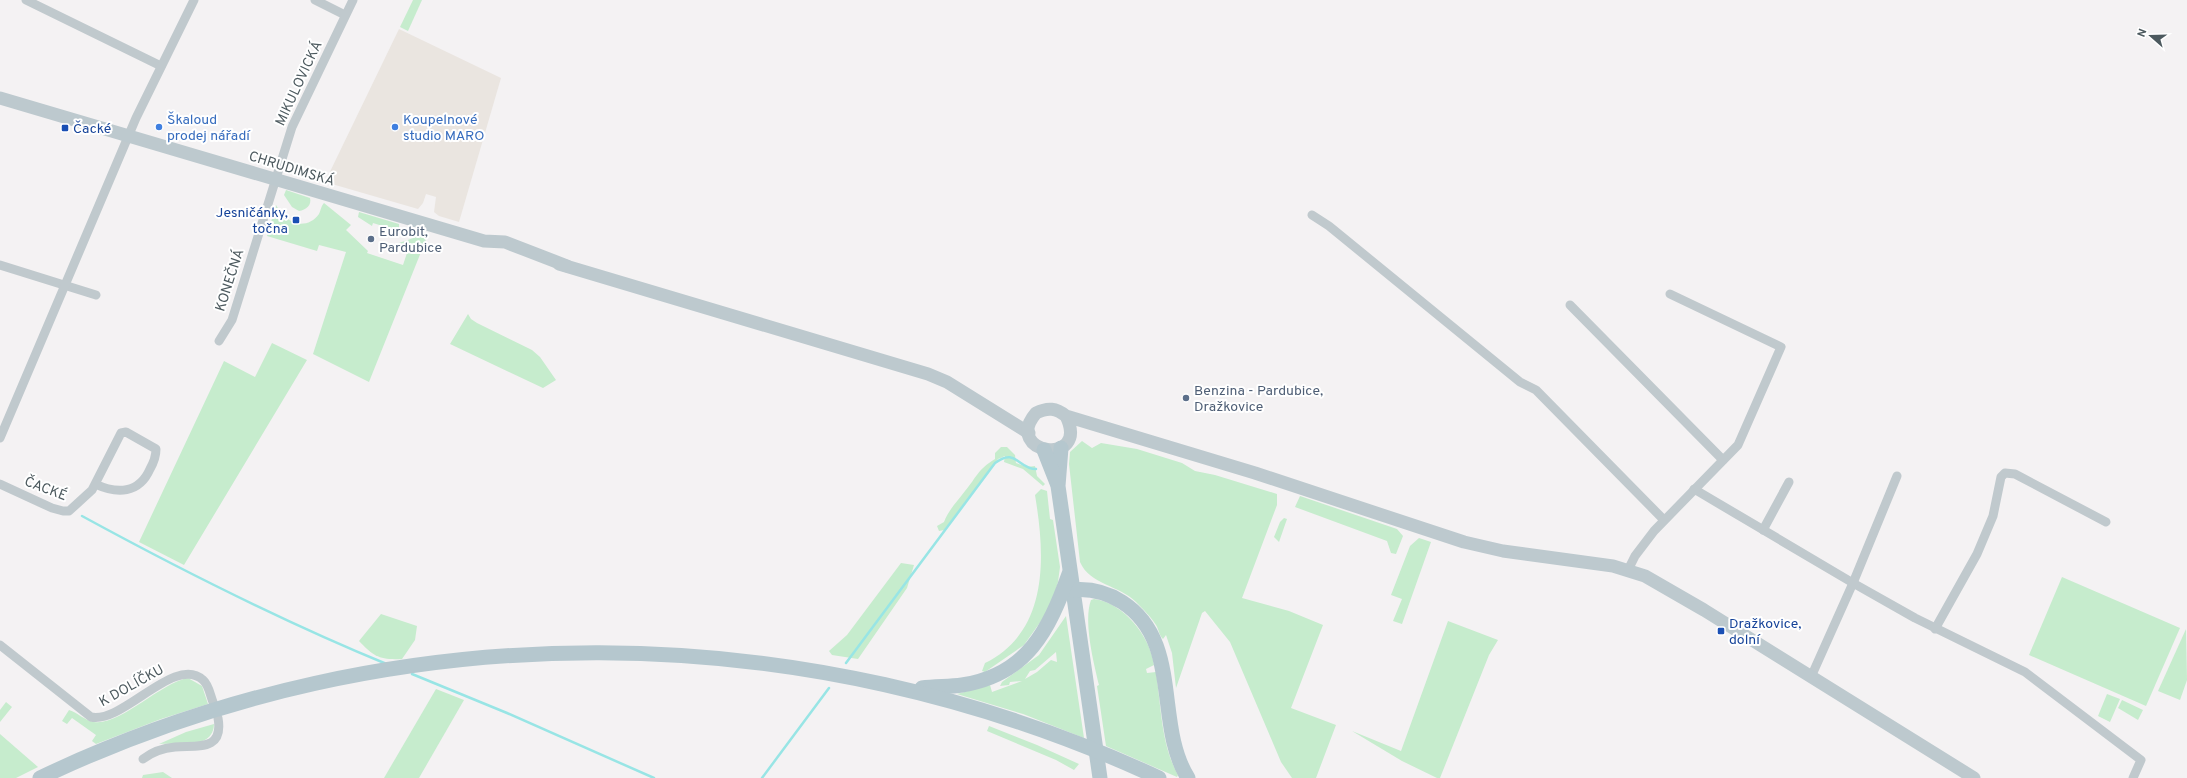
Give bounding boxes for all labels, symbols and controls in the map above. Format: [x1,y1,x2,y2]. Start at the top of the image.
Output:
north arrow [2131,16,2171,56]
text: N [2135,27,2150,39]
street label: MIKULOVICKÁ [271,38,326,129]
place label: Škaloud prodej nářadí [167,111,251,145]
place label: Koupelnové studio MARO [403,112,484,145]
place label: Čacké [73,120,111,138]
marker: Škaloud prodej nářadí [154,122,164,132]
marker: Koupelnové studio MARO [390,122,400,132]
marker: Čacké [60,123,70,133]
street label: CHRUDIMSKÁ [246,147,337,191]
place label: Jesničánky, točna [216,205,288,238]
marker: Jesničánky, točna [291,215,301,225]
place label: Eurobit, Pardubice [379,224,442,257]
marker: Eurobit, Pardubice [366,234,376,244]
street label: KONEČNÁ [211,247,249,314]
place label: Benzina - Pardubice, Dražkovice [1194,383,1323,416]
marker: Benzina - Pardubice, Dražkovice [1181,393,1191,403]
street label: ČACKÉ [22,473,70,505]
place label: Dražkovice, dolní [1729,616,1801,649]
marker: Dražkovice, dolní [1716,626,1726,636]
street label: K DOLÍČKU [96,661,167,711]

